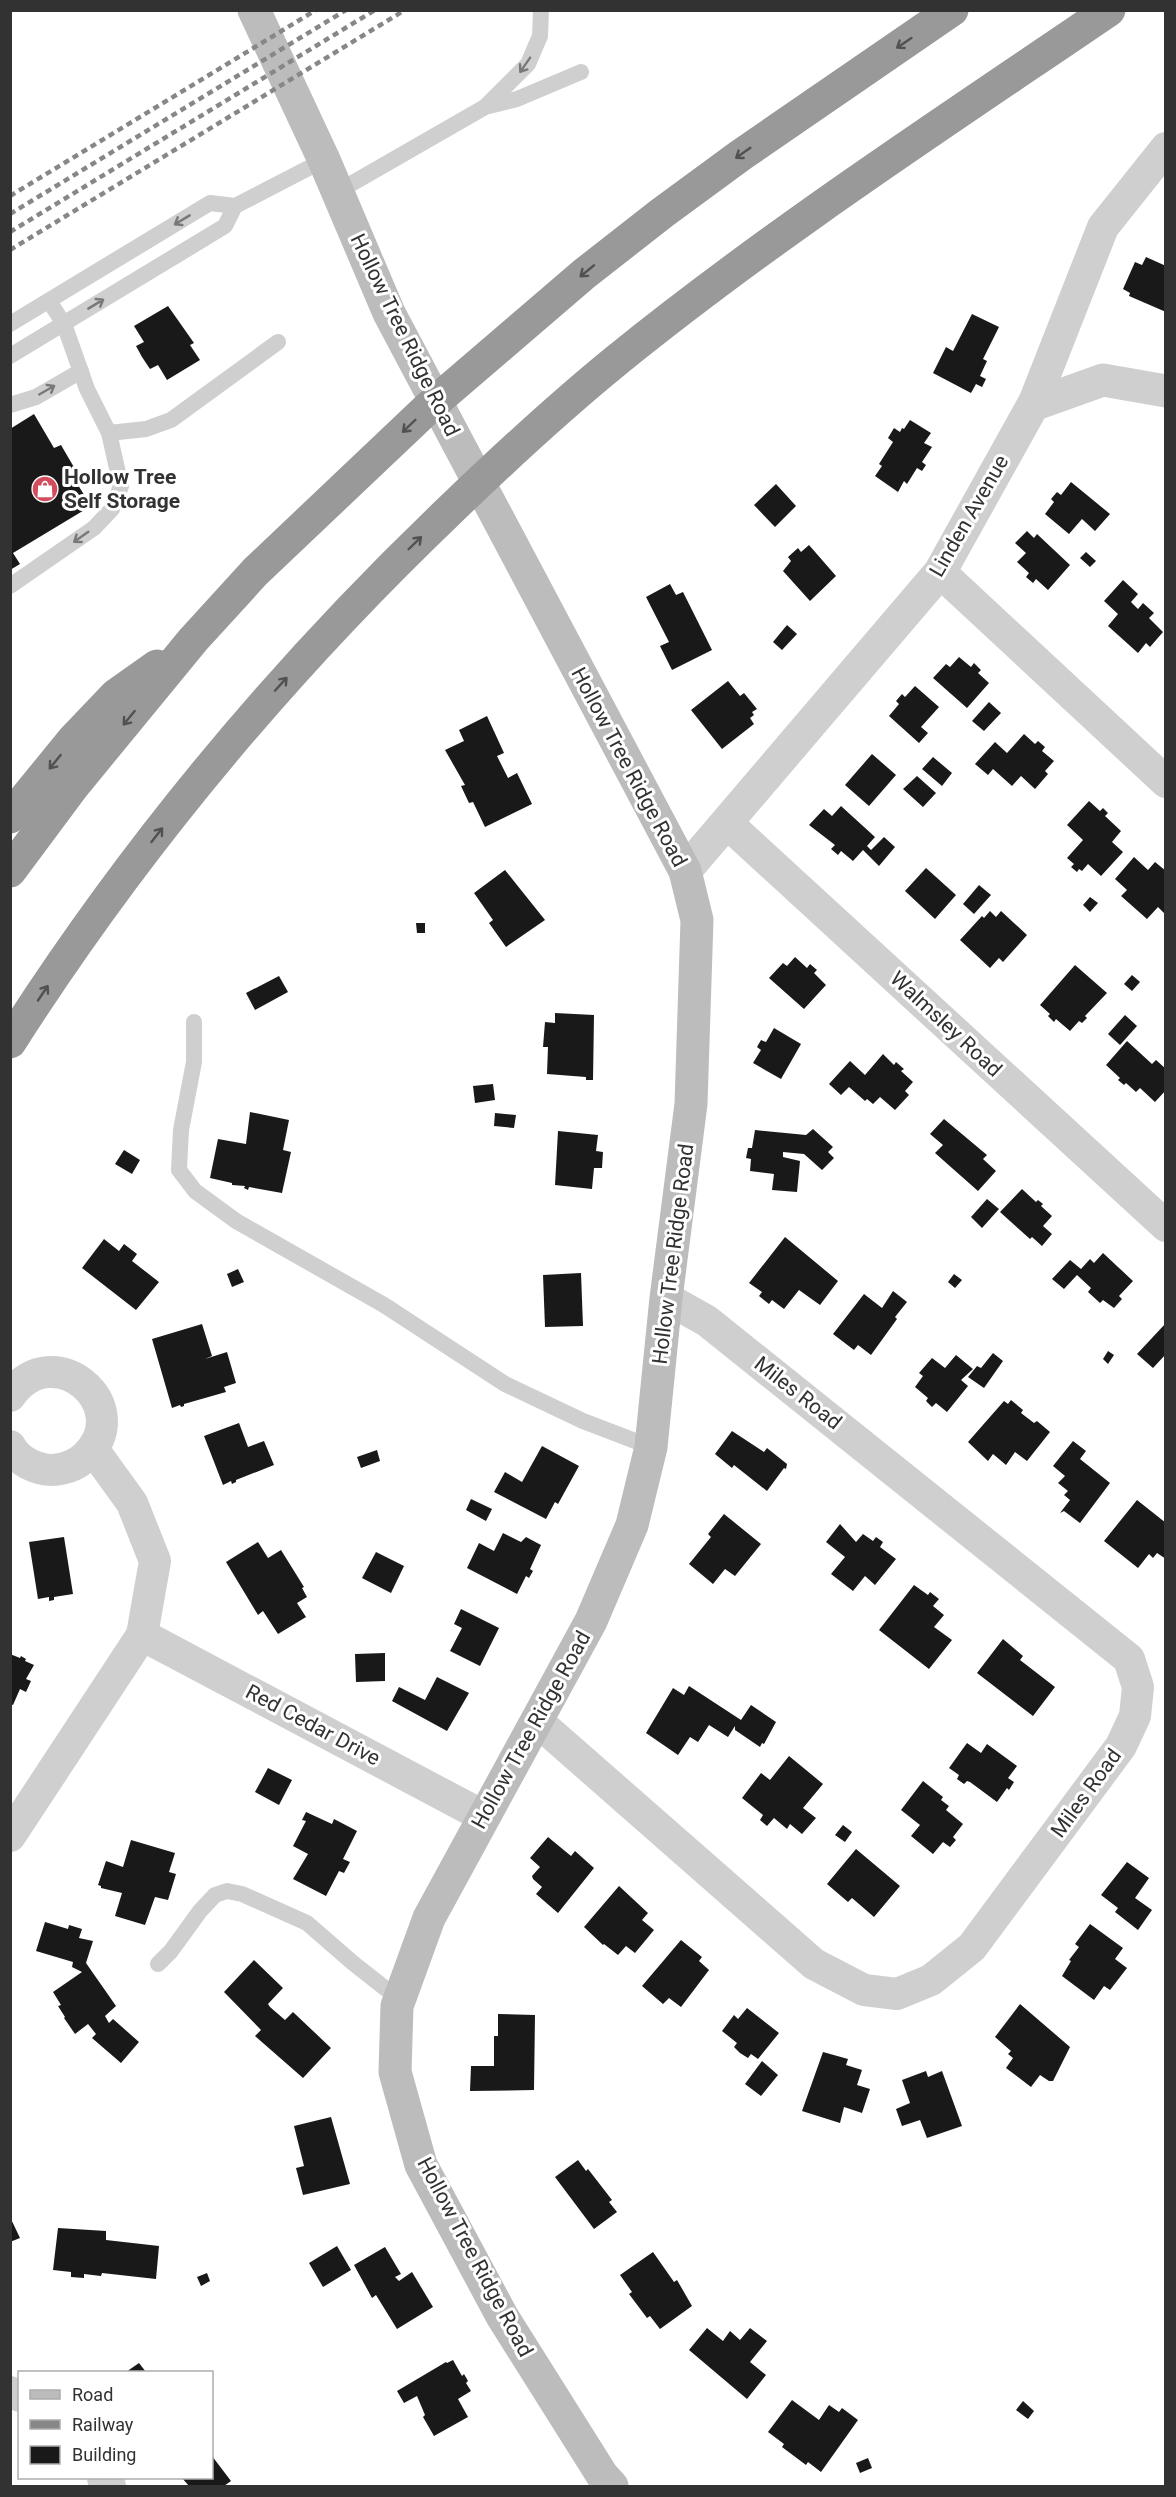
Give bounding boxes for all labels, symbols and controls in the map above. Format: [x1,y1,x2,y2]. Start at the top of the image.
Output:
one-way arrow [896,37,913,49]
one-way arrow [519,57,531,73]
one-way arrow [735,147,751,159]
one-way arrow [174,215,191,227]
street label: Hollow Tree Ridge Road [346,230,464,440]
one-way arrow [580,264,596,277]
one-way arrow [87,298,104,310]
one-way arrow [38,384,55,396]
one-way arrow [401,419,416,434]
street label: Linden Avenue [924,451,1014,581]
place label: Hollow Tree Self Storage [64,465,180,513]
shop icon: Hollow Tree Self Storage [30,474,60,504]
one-way arrow [73,531,89,543]
one-way arrow [408,536,423,550]
street label: Hollow Tree Ridge Road [566,663,692,871]
one-way arrow [274,677,288,692]
one-way arrow [122,710,135,726]
one-way arrow [48,754,62,769]
one-way arrow [151,827,164,843]
street label: Walmsley Road [885,966,1007,1082]
one-way arrow [36,984,49,1001]
street label: Hollow Tree Ridge Road [648,1142,698,1366]
street label: Miles Road [750,1352,846,1434]
street label: Hollow Tree Ridge Road [467,1627,595,1833]
street label: Red Cedar Drive [242,1679,384,1771]
street label: Miles Road [1046,1744,1126,1842]
street label: Hollow Tree Ridge Road [412,2153,538,2361]
legend [18,2371,213,2479]
text: Road [72,2384,113,2405]
text: Railway [72,2414,134,2435]
text: Building [72,2444,136,2465]

